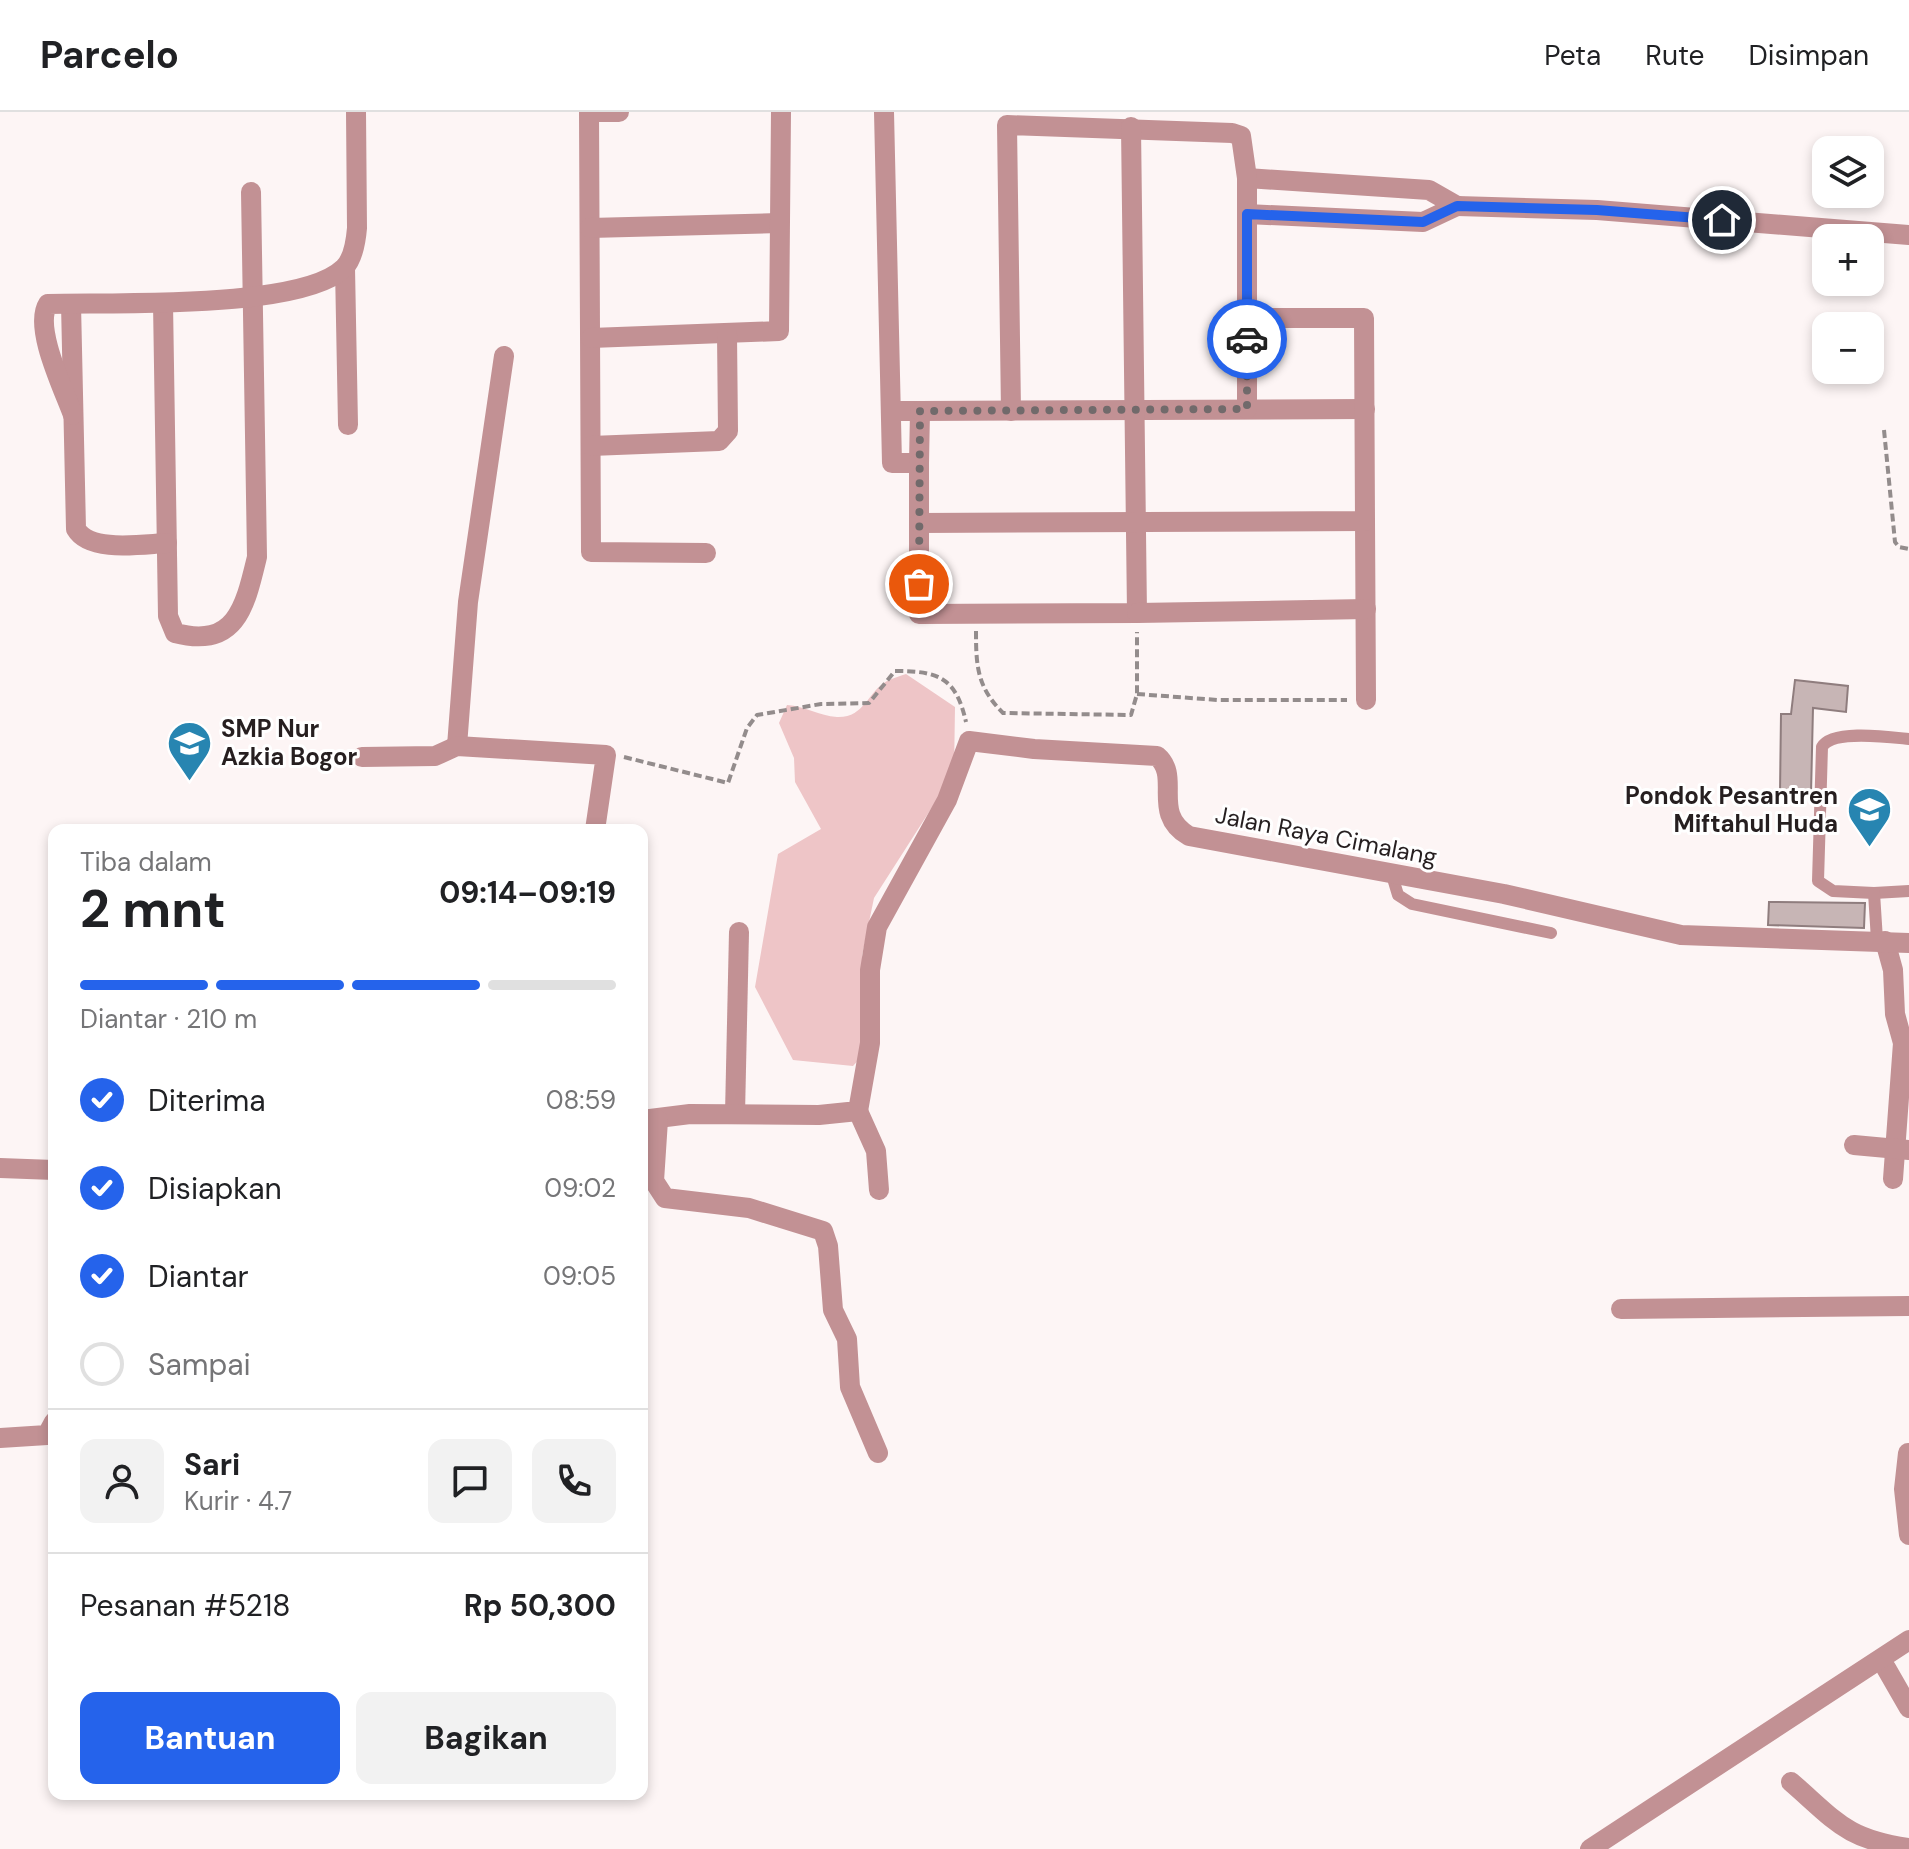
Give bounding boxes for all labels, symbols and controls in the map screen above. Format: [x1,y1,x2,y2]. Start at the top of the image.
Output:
text: Parcelo [40,30,179,80]
text: Peta [1544,37,1601,74]
text: Rute [1645,37,1704,74]
text: Disimpan [1748,37,1869,74]
map controls [1812,136,1884,384]
button: layers [1812,136,1884,208]
pin [1688,186,1756,254]
icon: home [1700,198,1744,242]
button: + [1812,224,1884,296]
courier [1207,299,1287,379]
button: − [1812,312,1884,384]
icon: car [1225,317,1269,361]
pin [885,550,953,618]
icon: bag [897,562,941,606]
place label: SMP Nur Azkia Bogor [221,713,358,772]
school or university icon: SMP Nur Azkia Bogor [166,719,214,782]
place label: Pondok Pesantren Miftahul Huda [1625,780,1838,839]
school or university icon: Pondok Pesantren Miftahul Huda [1845,786,1893,849]
street label: Jalan Raya Cimalang [1213,799,1440,872]
text: Tiba dalam [80,845,212,879]
text: 09:14–09:19 [439,873,616,912]
text: 2 mnt [80,875,226,943]
text: Diantar · 210 m [80,1002,257,1036]
icon: check [80,1078,124,1122]
text: Diterima [148,1081,266,1120]
text: 08:59 [546,1083,616,1117]
icon: check [80,1166,124,1210]
text: Disiapkan [148,1169,282,1208]
text: 09:02 [544,1171,616,1205]
icon: check [80,1254,124,1298]
text: Diantar [148,1257,249,1296]
text: 09:05 [543,1259,616,1293]
text: Sampai [148,1345,251,1384]
button: person [80,1439,164,1523]
button: chat [428,1439,512,1523]
button: phone [532,1439,616,1523]
text: Sari [184,1445,240,1484]
text: Kurir · 4.7 [184,1484,292,1518]
text: Pesanan #5218 [80,1586,290,1625]
text: Rp 50,300 [464,1586,616,1625]
button: Bantuan [80,1692,340,1784]
button: Bagikan [356,1692,616,1784]

